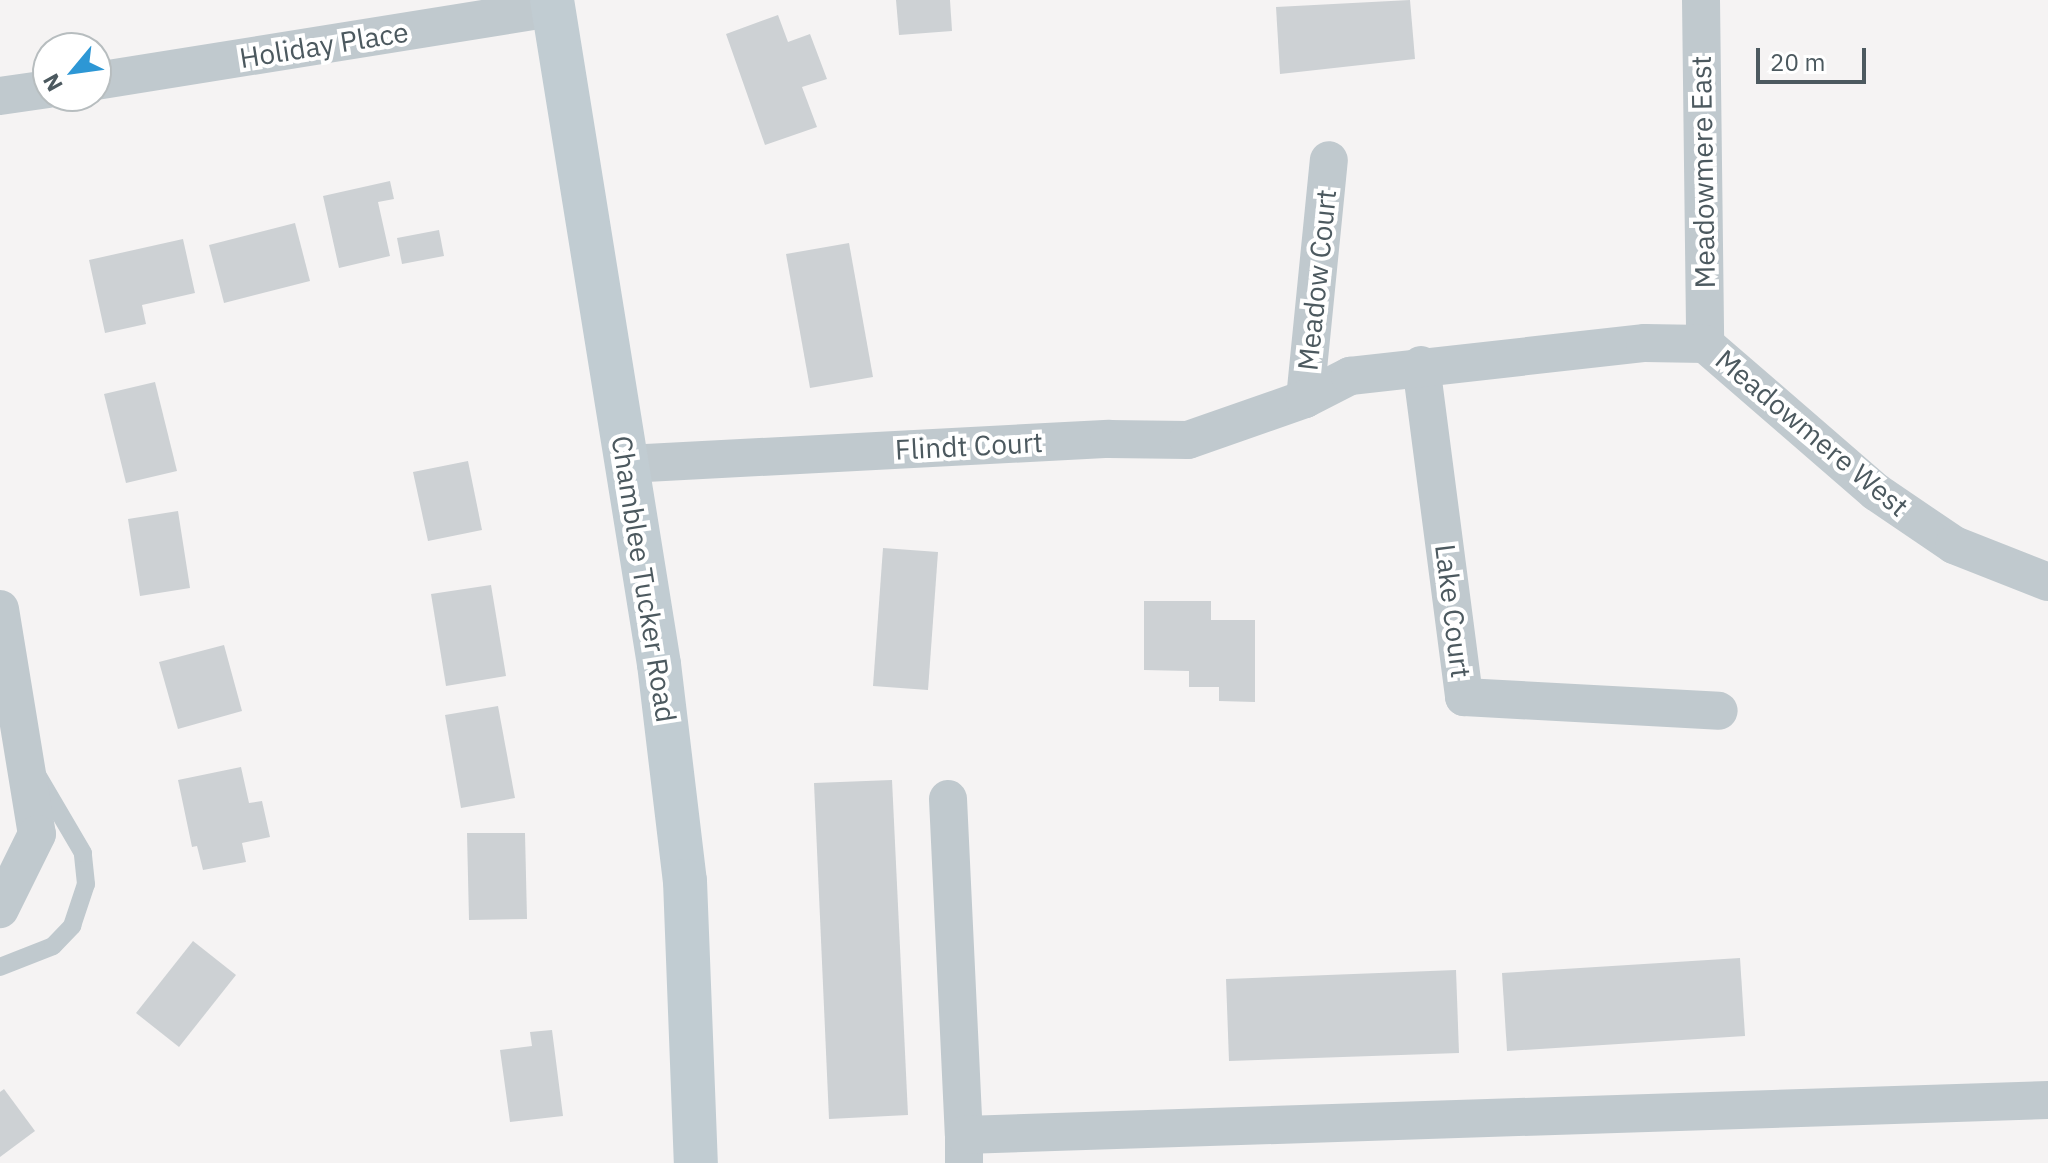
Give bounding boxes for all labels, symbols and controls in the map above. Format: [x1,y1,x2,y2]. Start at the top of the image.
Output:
street label: Holiday Place [237,15,411,75]
north arrow [32,32,112,112]
scale bar [1760,32,1870,82]
text: 20 m [1770,46,1825,78]
street label: Meadowmere East [1684,55,1722,289]
text: N [36,69,69,97]
street label: Meadow Court [1291,188,1343,372]
street label: Meadowmere West [1709,343,1915,523]
street label: Flindt Court [894,425,1044,467]
street label: Chamblee Tucker Road [605,433,683,725]
street label: Lake Court [1428,542,1478,680]

